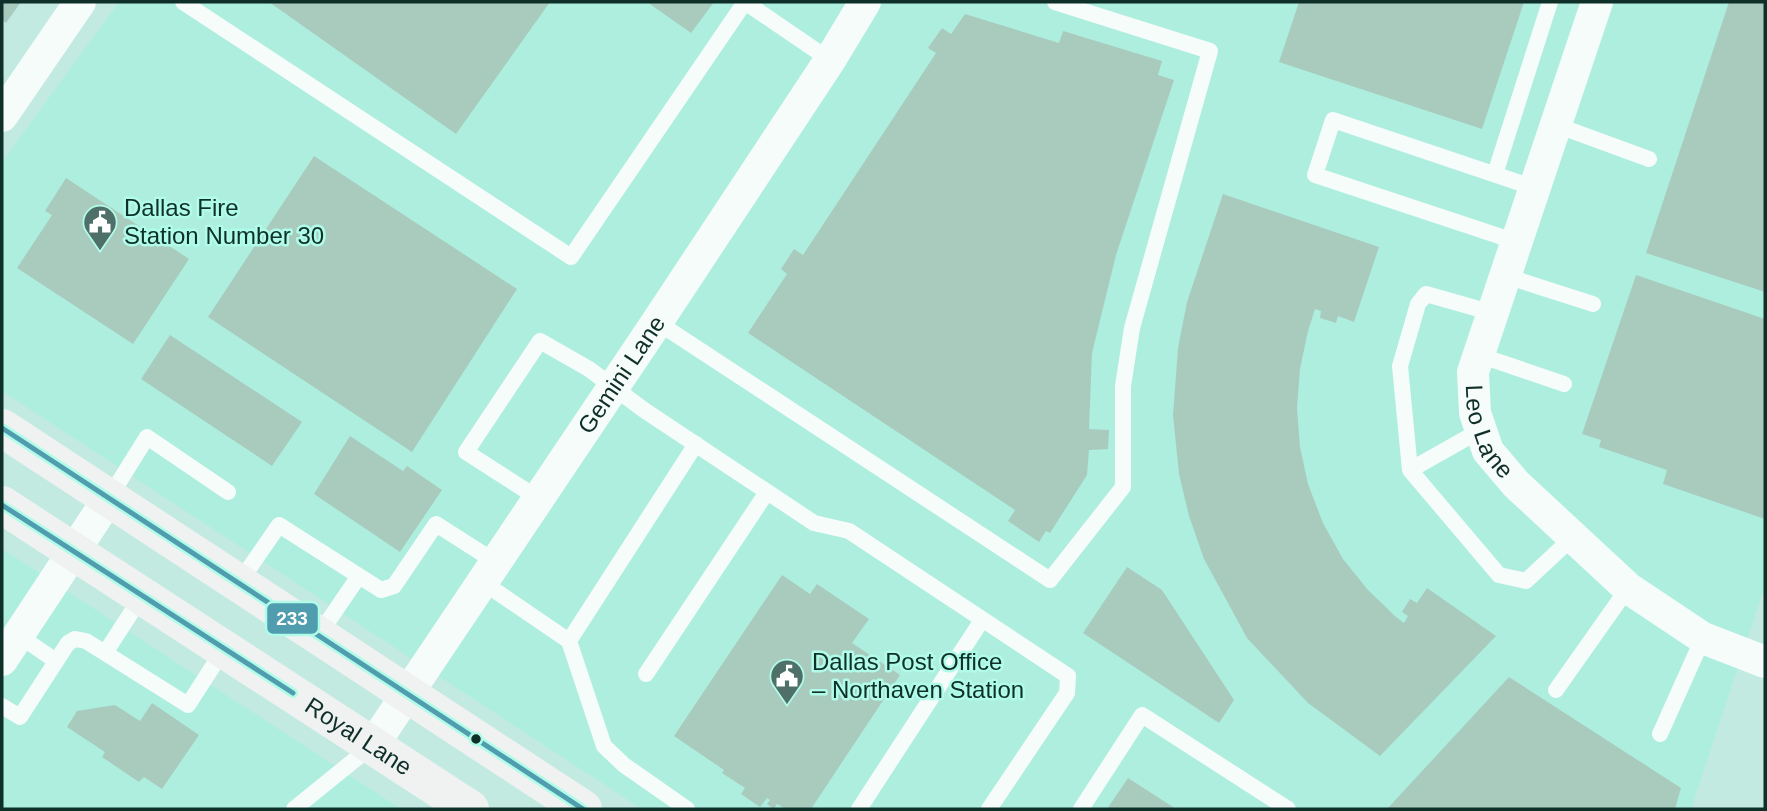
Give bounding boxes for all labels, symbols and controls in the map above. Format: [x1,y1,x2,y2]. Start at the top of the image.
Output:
place label: Dallas Fire Station Number 30 [124,194,324,249]
public building icon: Dallas Fire Station Number 30 [81,203,119,252]
street label: Gemini Lane [572,310,670,438]
street label: Leo Lane [1461,384,1519,484]
line badge: 233 [266,602,319,635]
text: 233 [276,608,308,629]
place label: Dallas Post Office – Northaven Station [812,648,1024,703]
public building icon: Dallas Post Office – Northaven Station [768,657,806,706]
street label: Royal Lane [300,692,417,781]
unlabelled marker [469,732,483,746]

